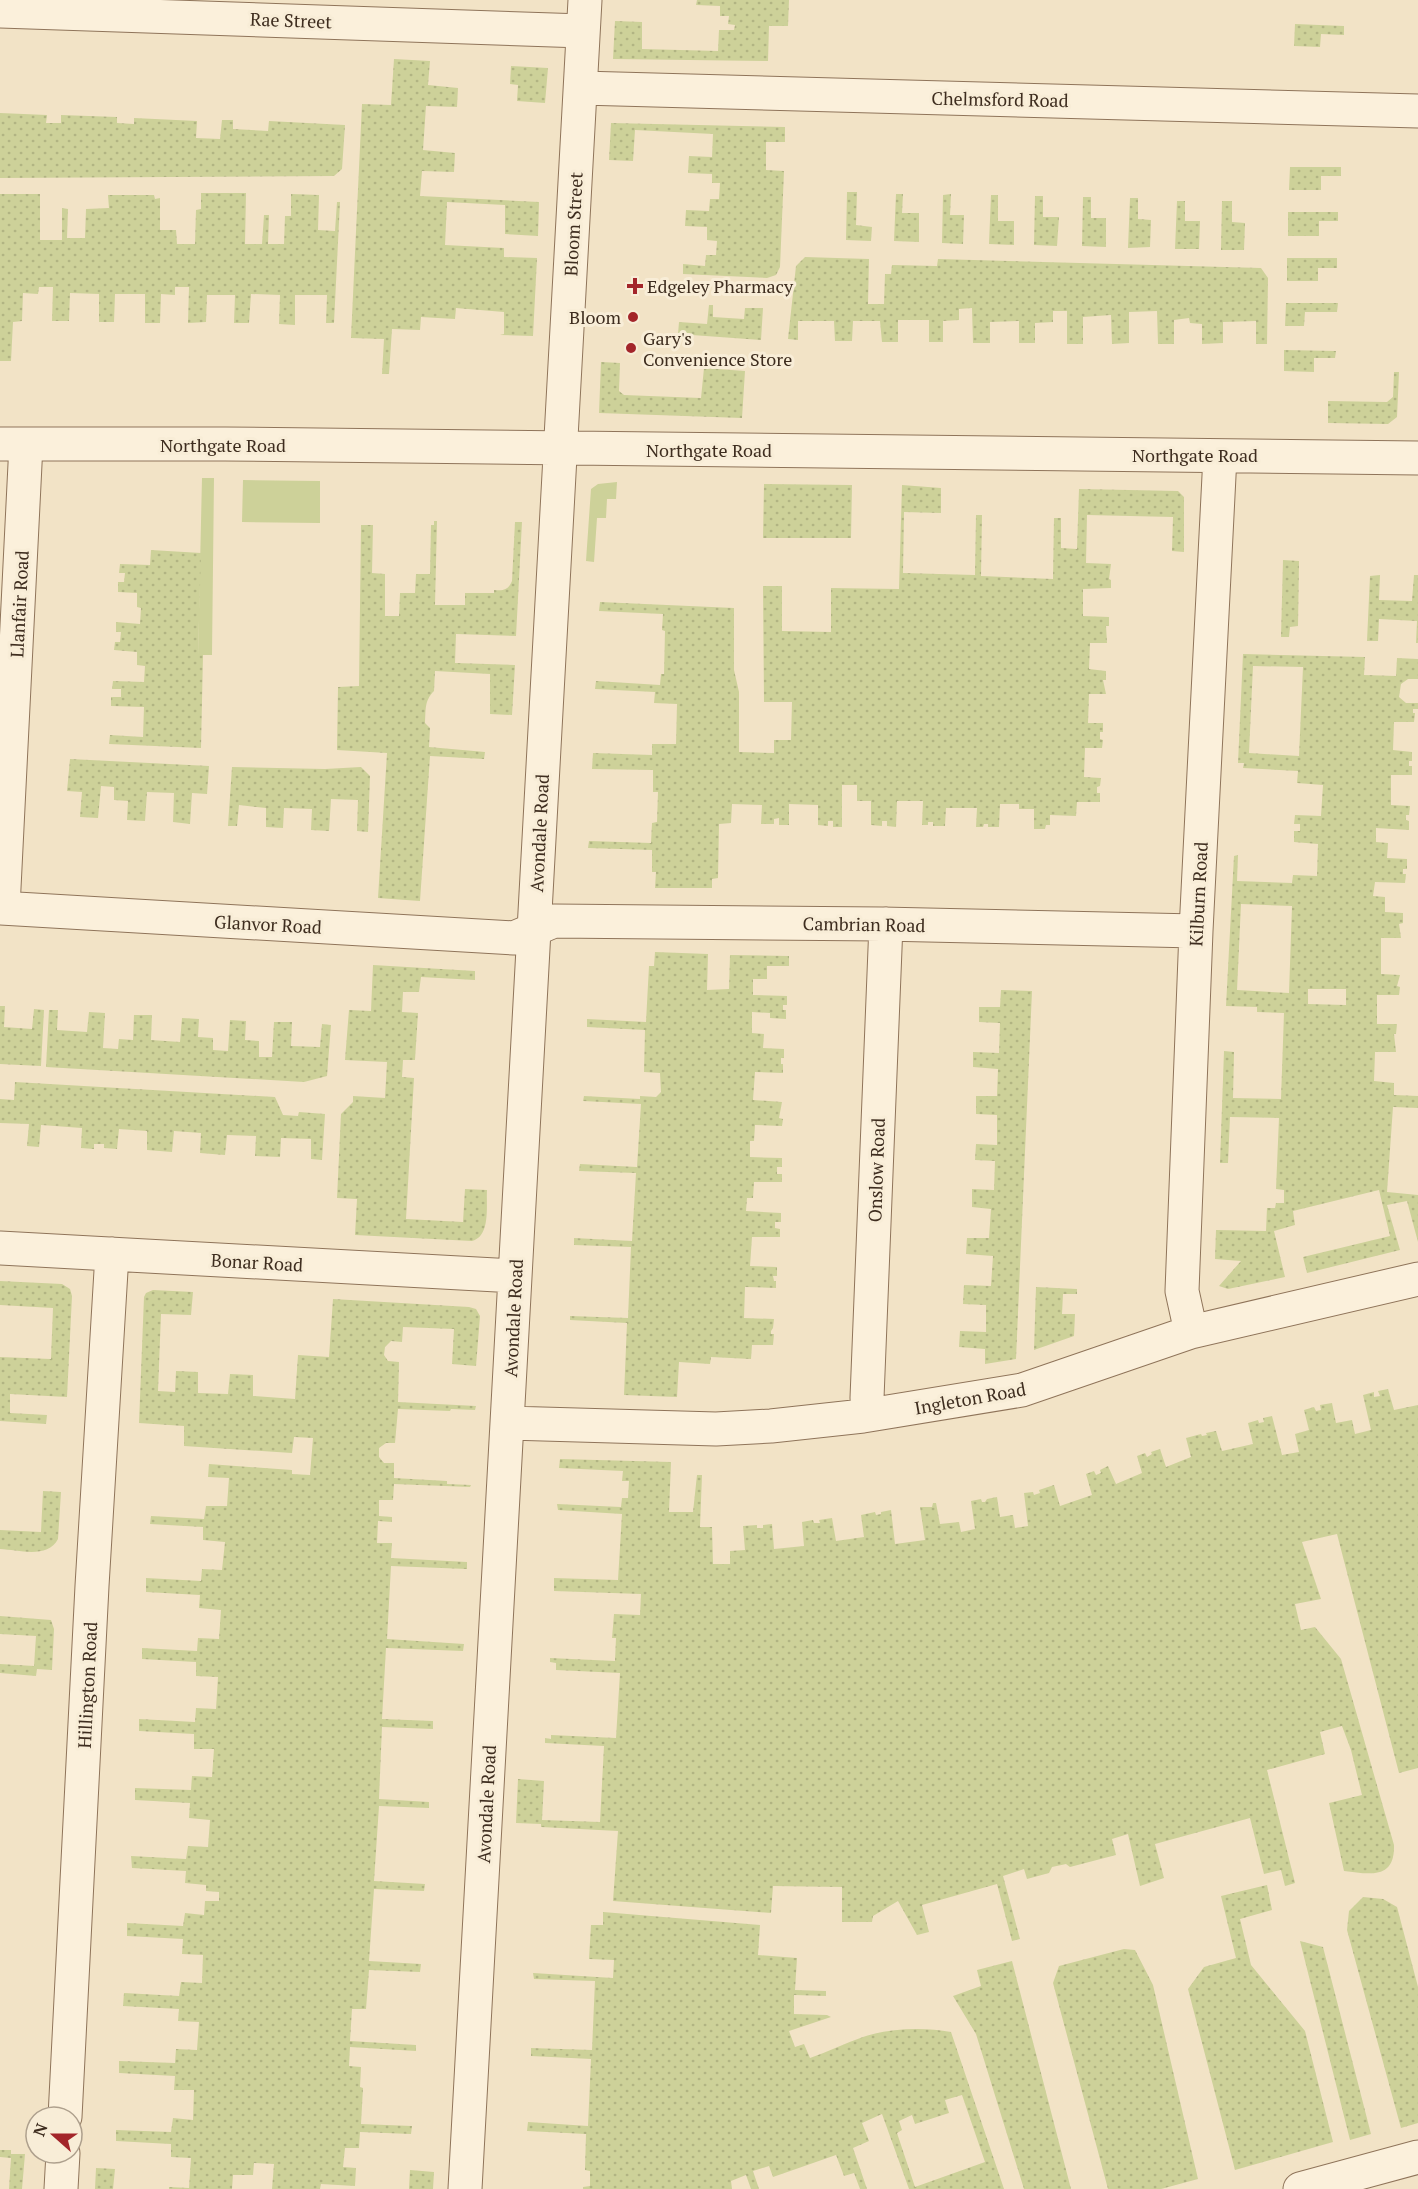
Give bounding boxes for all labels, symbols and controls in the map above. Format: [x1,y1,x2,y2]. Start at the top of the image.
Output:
street label: Rae Street [250,7,333,33]
street label: Chelmsford Road [931,86,1069,112]
street label: Bloom Street [558,171,588,277]
place label: Edgeley Pharmacy [647,274,794,298]
marker: Edgeley Pharmacy [628,279,642,293]
place label: Bloom [569,305,621,329]
marker: Bloom [626,310,640,324]
place label: Gary's Convenience Store [643,326,792,371]
marker: Gary's Convenience Store [624,341,638,355]
street label: Northgate Road [160,433,286,457]
street label: Northgate Road [646,438,772,462]
street label: Northgate Road [1132,443,1258,467]
street label: Llanfair Road [4,550,34,658]
street label: Avondale Road [524,773,554,893]
street label: Kilburn Road [1183,841,1213,947]
street label: Glanvor Road [214,909,322,939]
street label: Cambrian Road [802,911,926,937]
street label: Onslow Road [862,1117,890,1223]
street label: Bonar Road [210,1248,304,1276]
street label: Avondale Road [498,1258,528,1378]
street label: Ingleton Road [912,1376,1028,1420]
street label: Hillington Road [72,1621,102,1749]
street label: Avondale Road [471,1744,501,1864]
north arrow [24,2105,84,2165]
text: N [28,2120,52,2139]

